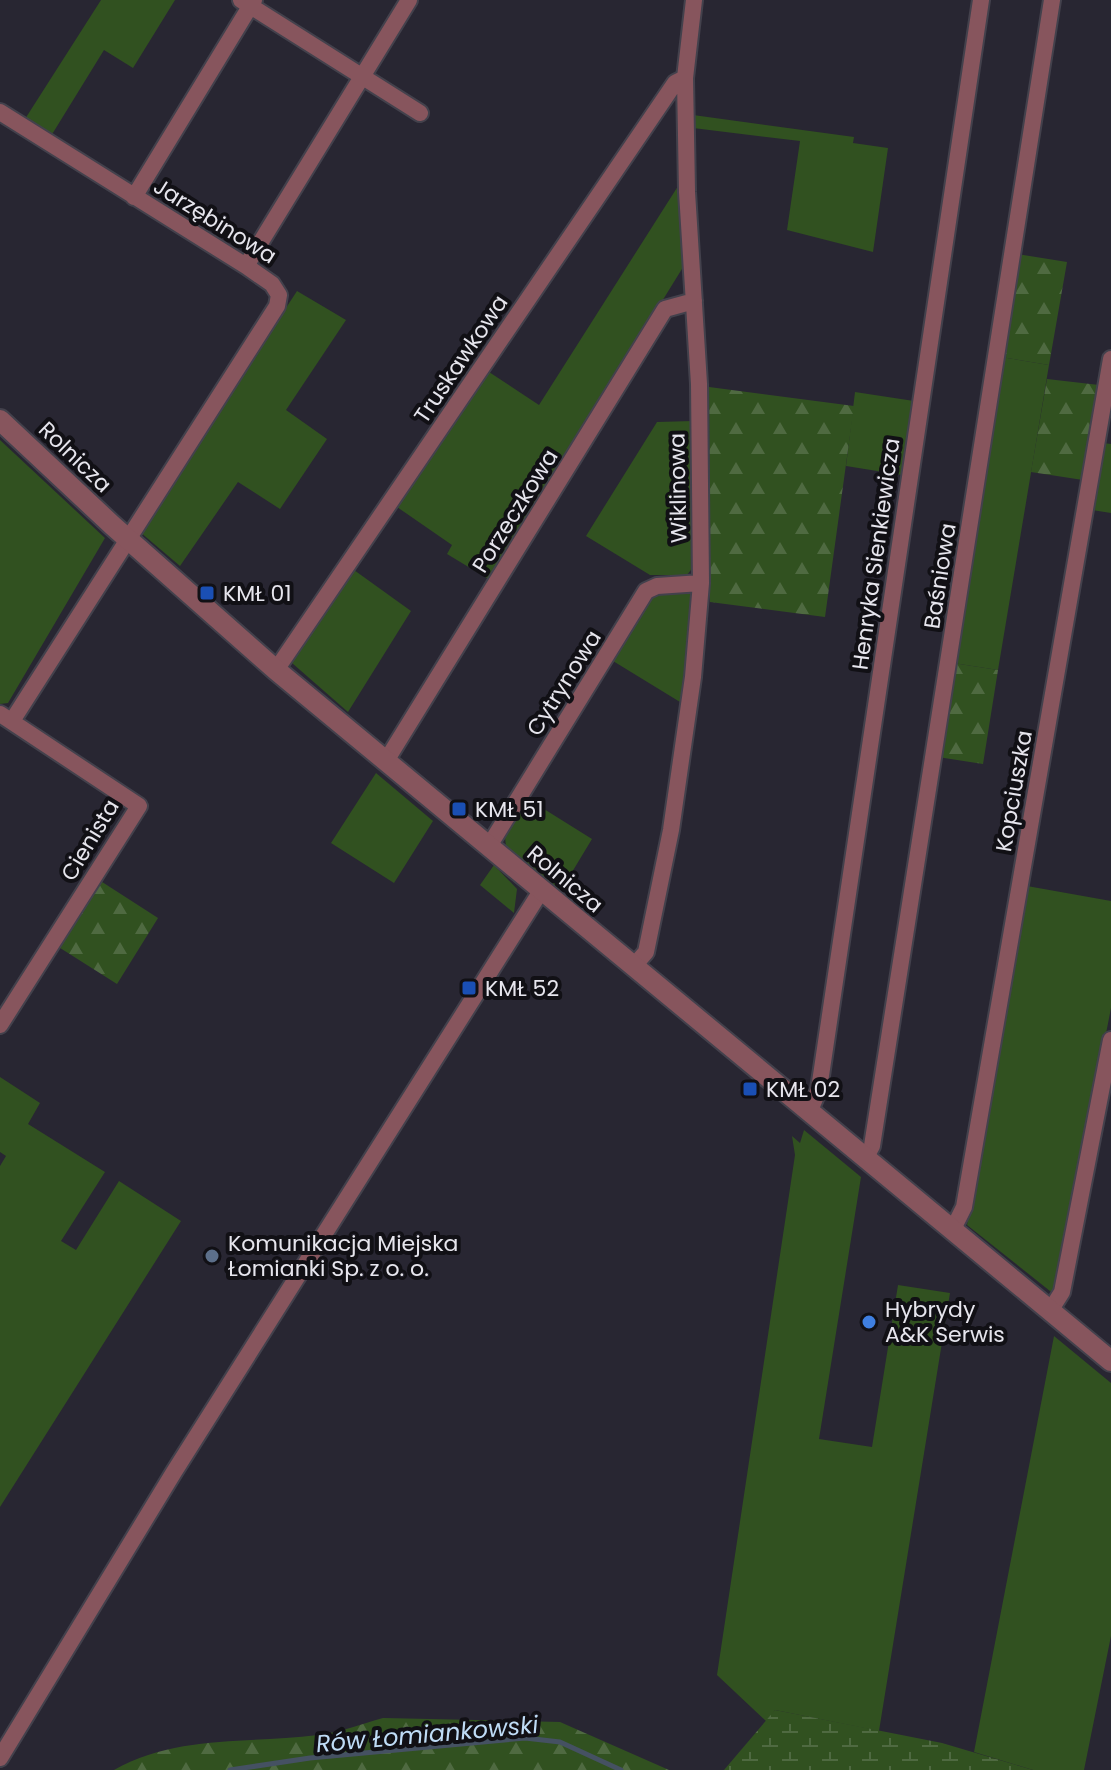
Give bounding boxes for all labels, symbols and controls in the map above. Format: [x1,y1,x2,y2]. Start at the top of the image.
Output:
street label: Jarzębinowa [148,171,282,271]
street label: Truskawkowa [407,289,515,429]
street label: Rolnicza [32,414,118,500]
street label: Wiklinowa [662,433,694,543]
street label: Henryka Sienkiewicza [844,436,908,672]
street label: Porzeczkowa [465,443,565,579]
street label: Baśniowa [916,521,964,631]
place label: KMŁ 01 [223,578,291,609]
marker: KMŁ 01 [198,584,216,602]
street label: Cytrynowa [519,624,609,742]
street label: Kopciuszka [988,728,1040,854]
street label: Cienista [54,793,126,887]
place label: KMŁ 51 [475,794,543,825]
marker: KMŁ 51 [450,800,468,818]
street label: Rolnicza [520,838,610,920]
place label: KMŁ 52 [485,973,559,1004]
marker: KMŁ 52 [460,979,478,997]
place label: KMŁ 02 [766,1074,840,1105]
marker: KMŁ 02 [741,1080,759,1098]
place label: Komunikacja Miejska Łomianki Sp. z o. o. [228,1228,458,1284]
marker: Komunikacja Miejska Łomianki Sp. z o. o. [203,1247,221,1265]
place label: Hybrydy A&K Serwis [885,1294,1005,1350]
marker: Hybrydy A&K Serwis [860,1313,878,1331]
water label: Rów Łomiankowski [314,1708,541,1760]

